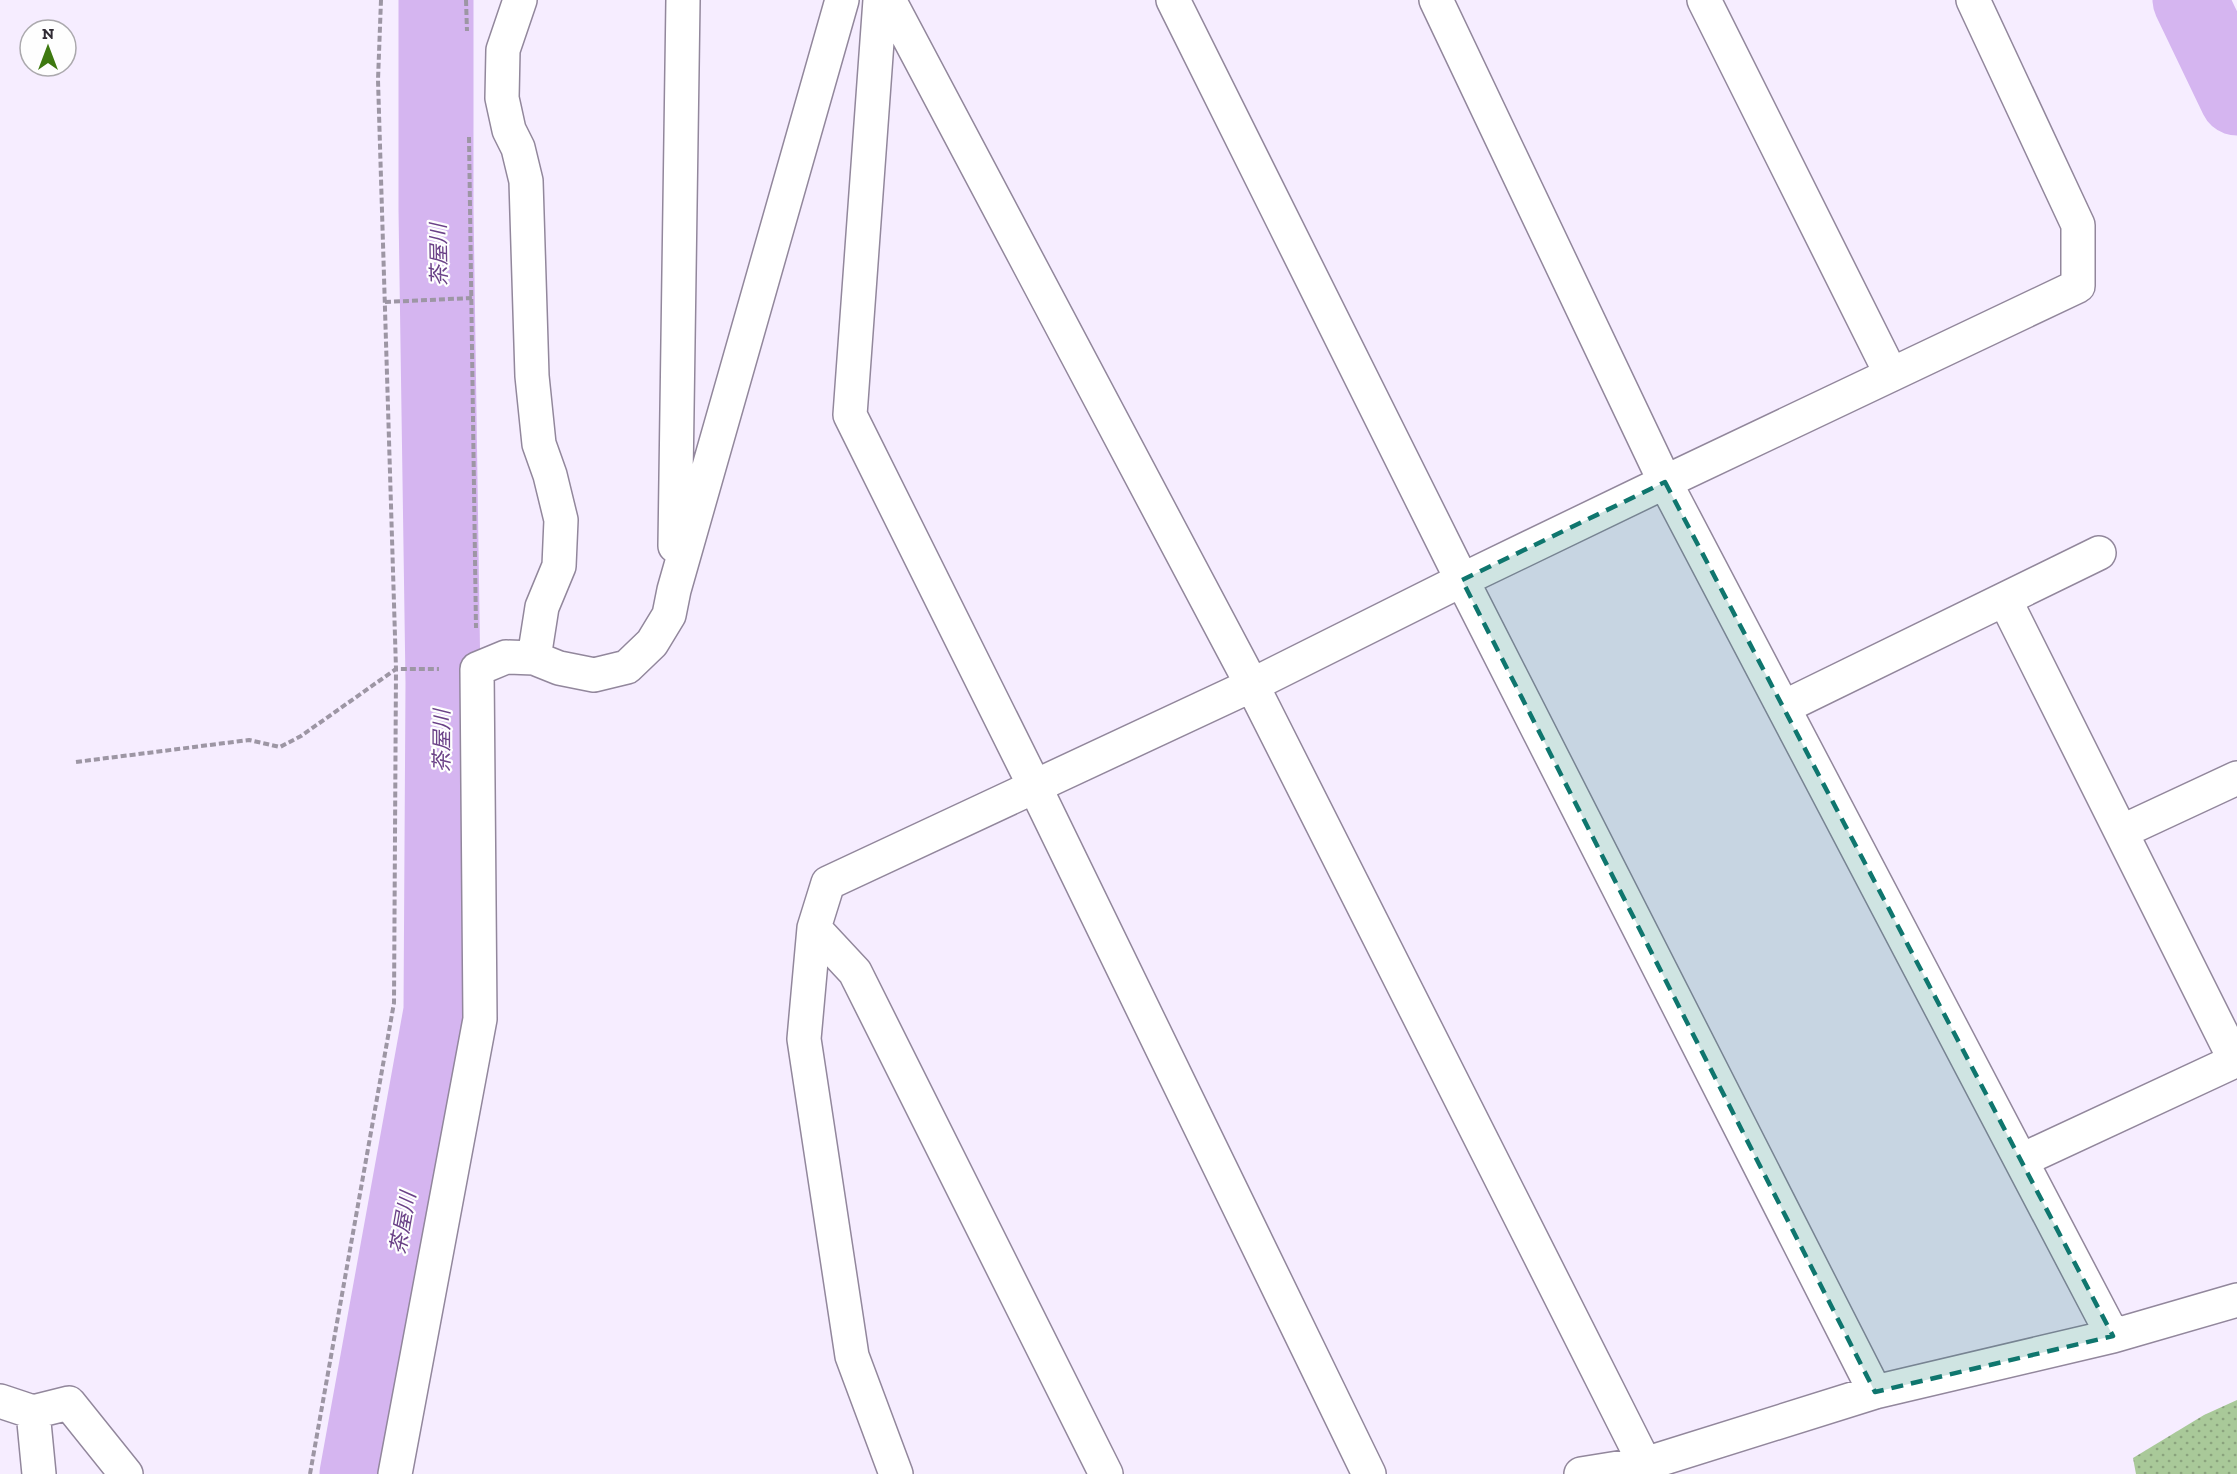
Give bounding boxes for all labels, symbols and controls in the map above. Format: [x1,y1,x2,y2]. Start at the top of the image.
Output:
north arrow [18,18,78,78]
text: N [42,24,54,43]
water label: 茶屋川 [425,221,452,287]
water label: 茶屋川 [429,708,454,773]
water label: 茶屋川 [385,1188,421,1256]

